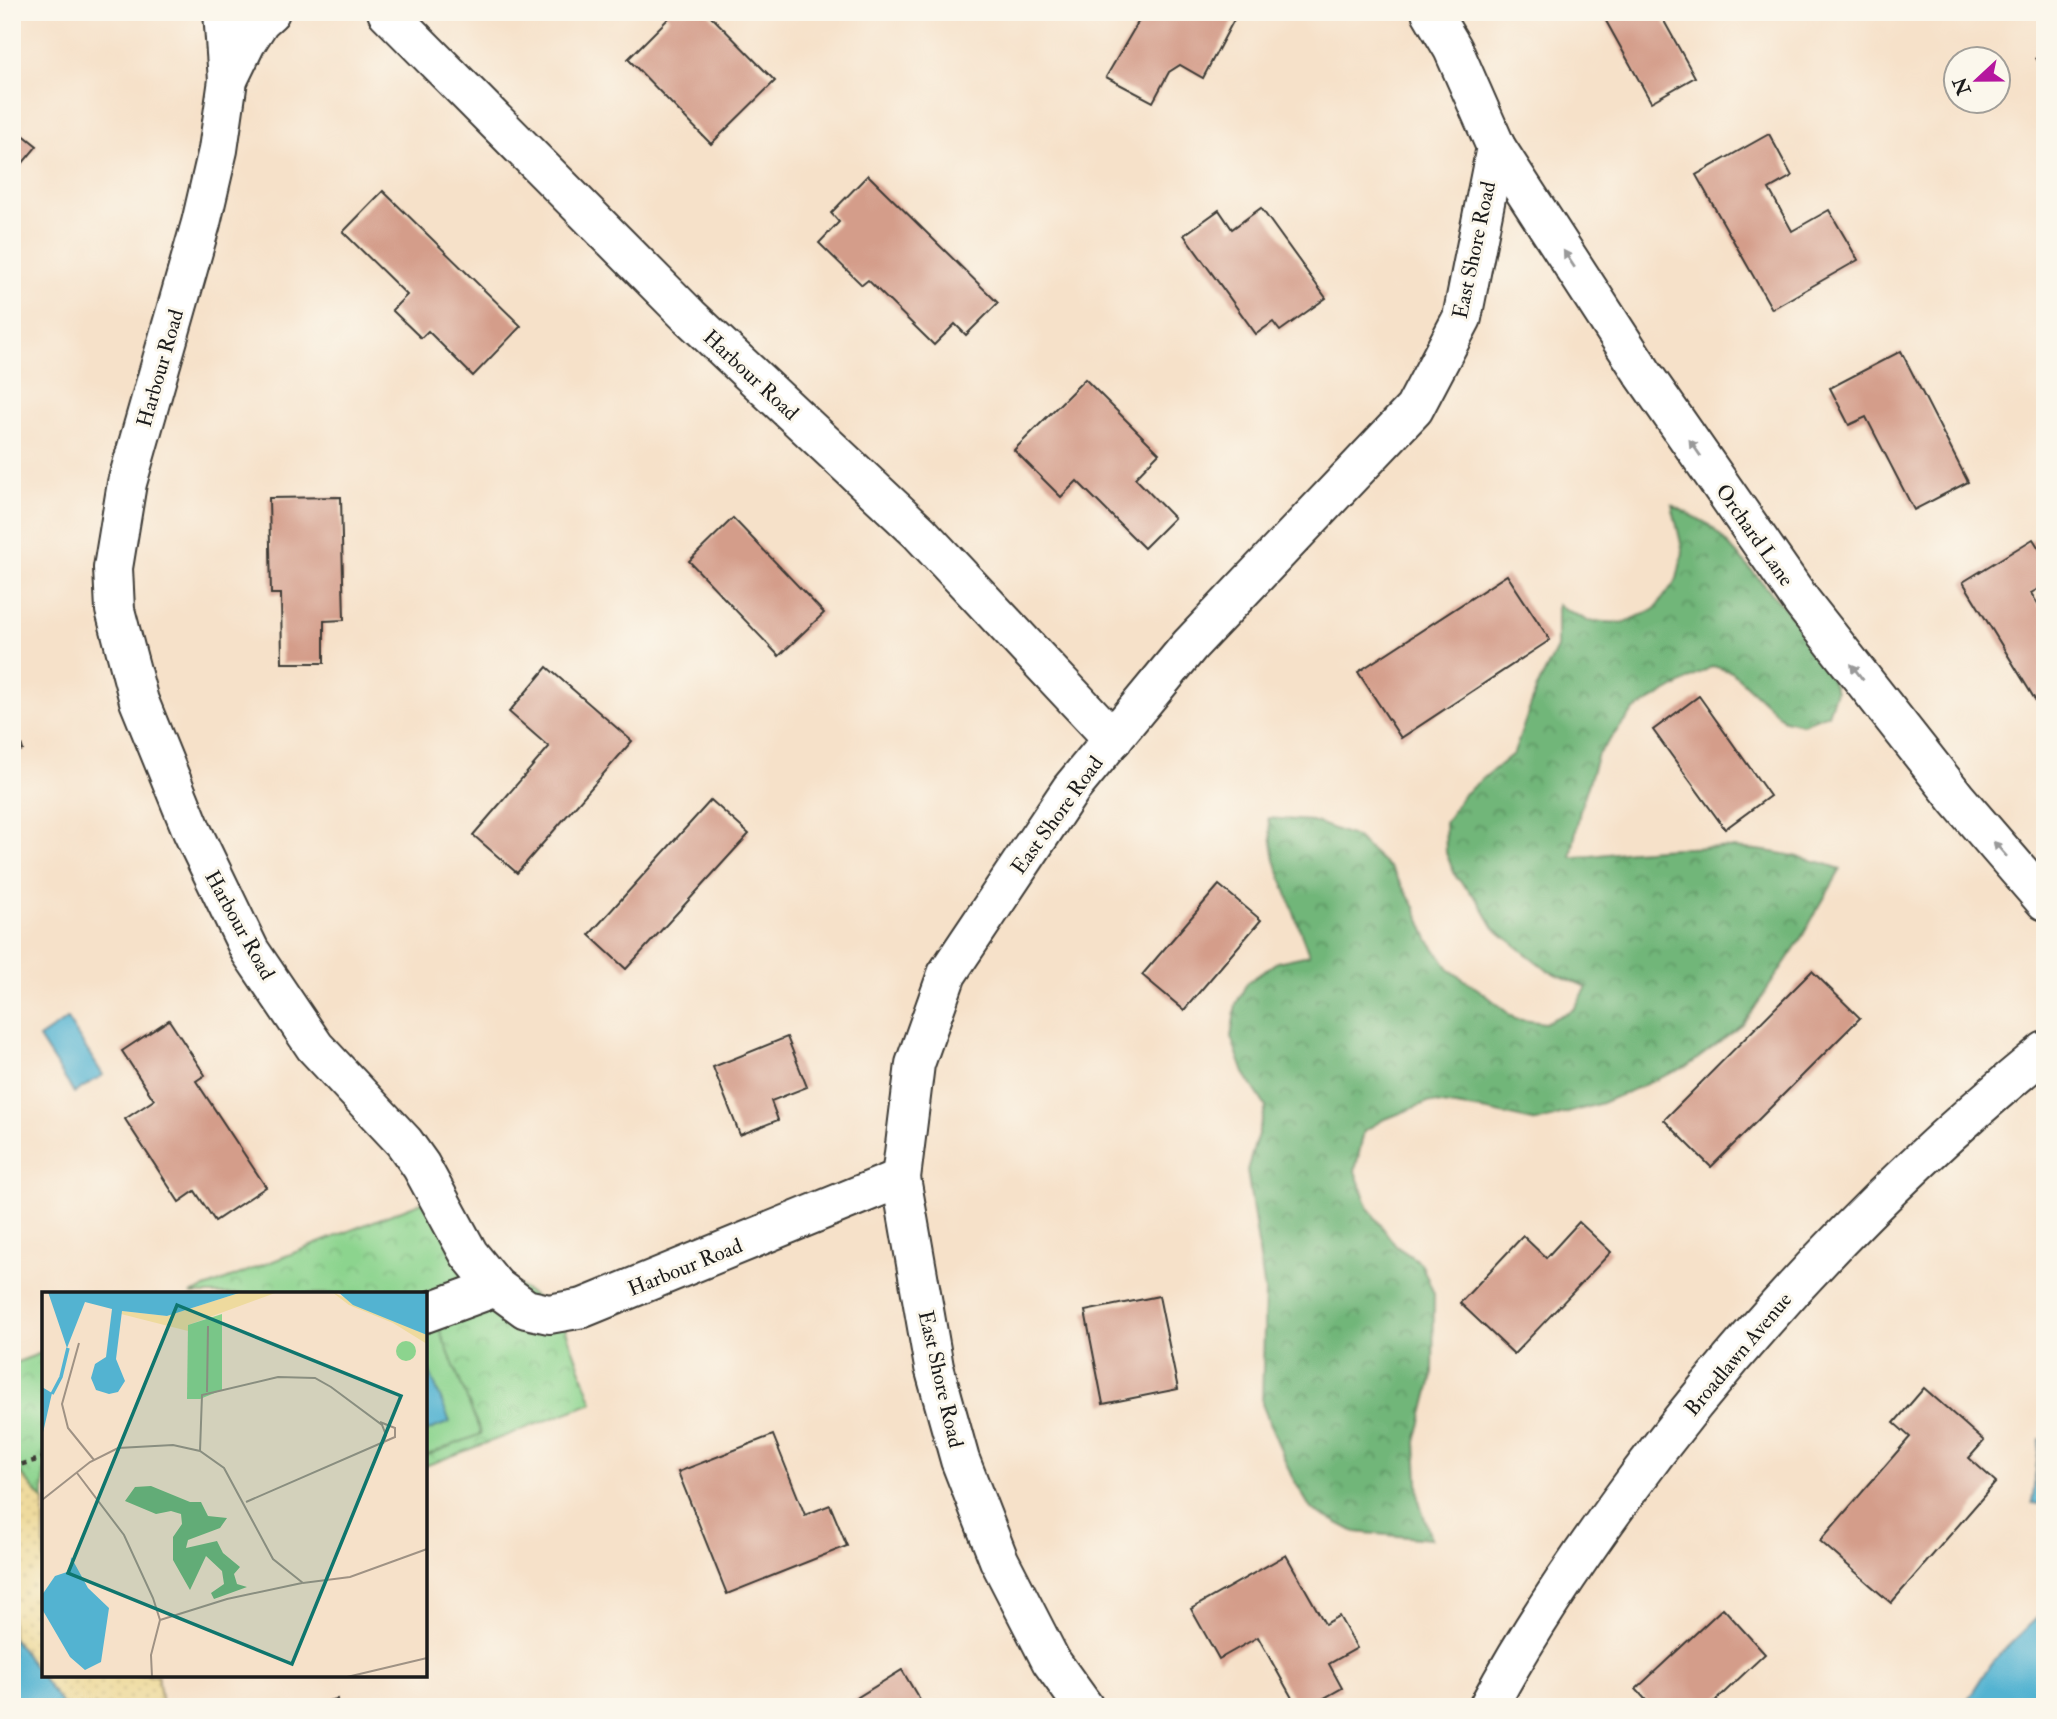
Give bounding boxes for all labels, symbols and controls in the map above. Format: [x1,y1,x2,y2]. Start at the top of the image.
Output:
north arrow [1941,46,2011,116]
text: N [1947,73,1977,99]
street label: East Shore Road [1447,178,1502,321]
one-way arrow [1562,250,1576,268]
street label: Harbour Road [131,306,190,430]
street label: Harbour Road [697,324,805,427]
one-way arrow [1688,439,1702,457]
street label: Orchard Lane [1709,479,1800,592]
one-way arrow [1850,664,1865,682]
street label: East Shore Road [1005,750,1110,880]
one-way arrow [1992,840,2008,858]
street label: Harbour Road [198,866,281,985]
street label: Harbour Road [624,1232,747,1303]
street label: Broadlawn Avenue [1679,1287,1798,1422]
inset map [42,1292,427,1677]
street label: East Shore Road [912,1308,970,1451]

